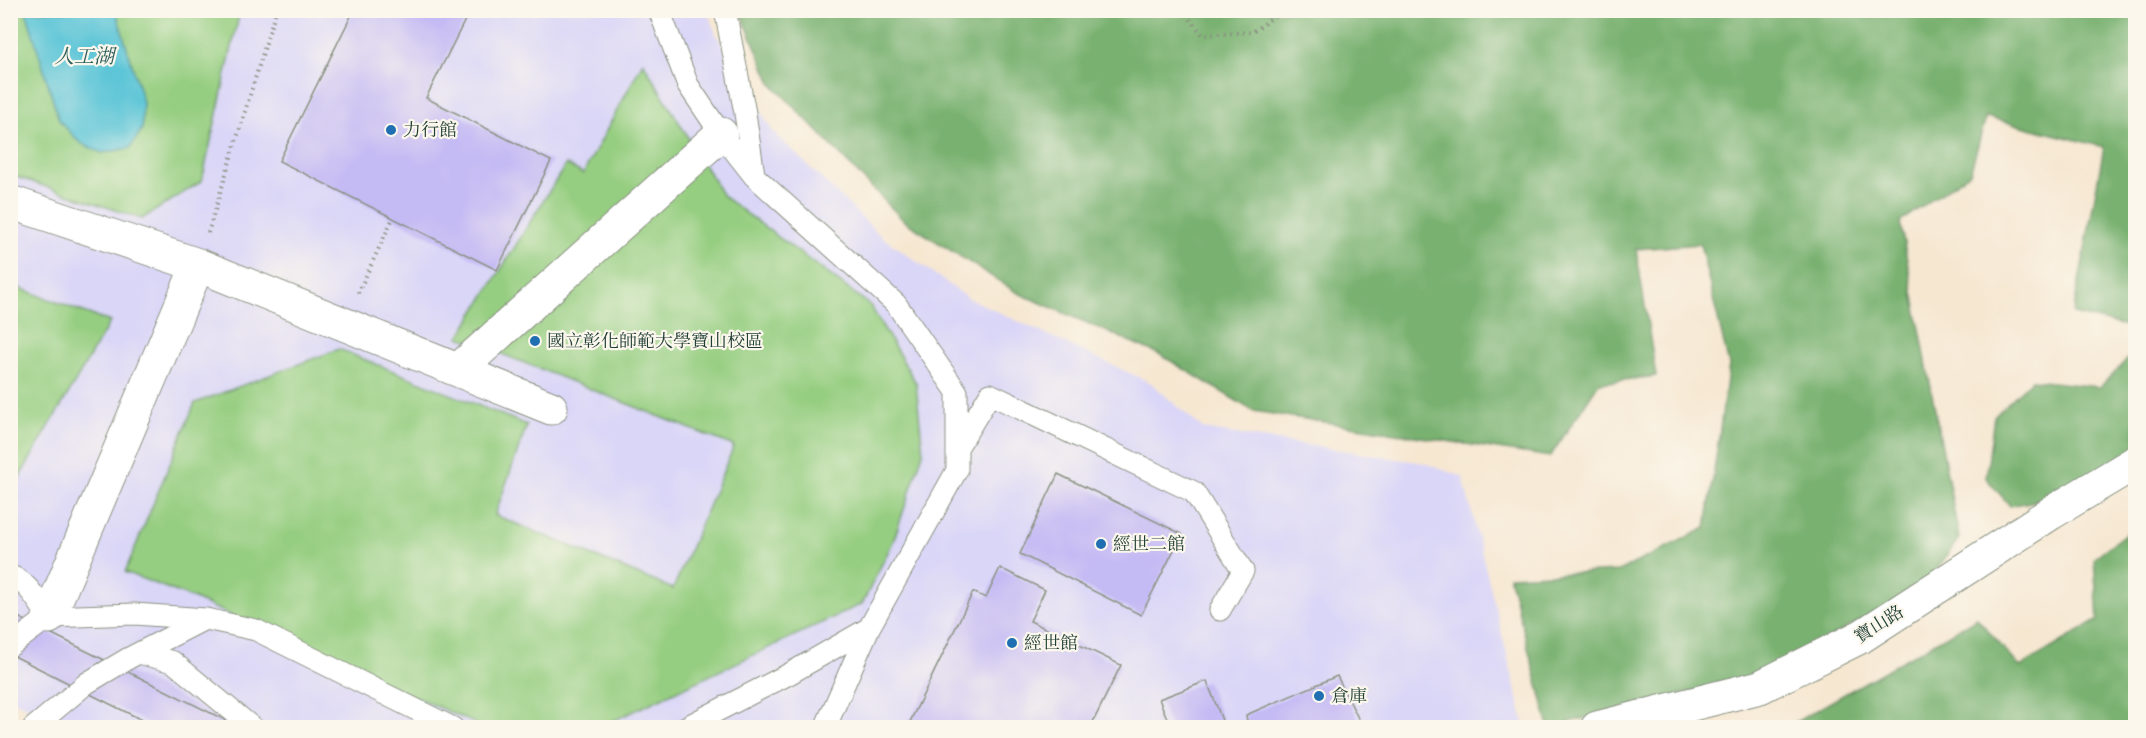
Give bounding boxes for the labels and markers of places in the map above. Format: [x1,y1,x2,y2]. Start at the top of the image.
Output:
place label: 力行館 [403,120,457,143]
marker: 力行館 [384,123,398,137]
place label: 國立彰化師範大學寶山校區 [547,331,763,354]
marker: 國立彰化師範大學寶山校區 [528,334,542,348]
place label: 經世二館 [1113,534,1185,557]
marker: 經世二館 [1094,537,1108,551]
place label: 經世館 [1024,633,1078,656]
marker: 經世館 [1005,636,1019,650]
place label: 倉庫 [1331,686,1367,709]
marker: 倉庫 [1312,689,1326,703]

